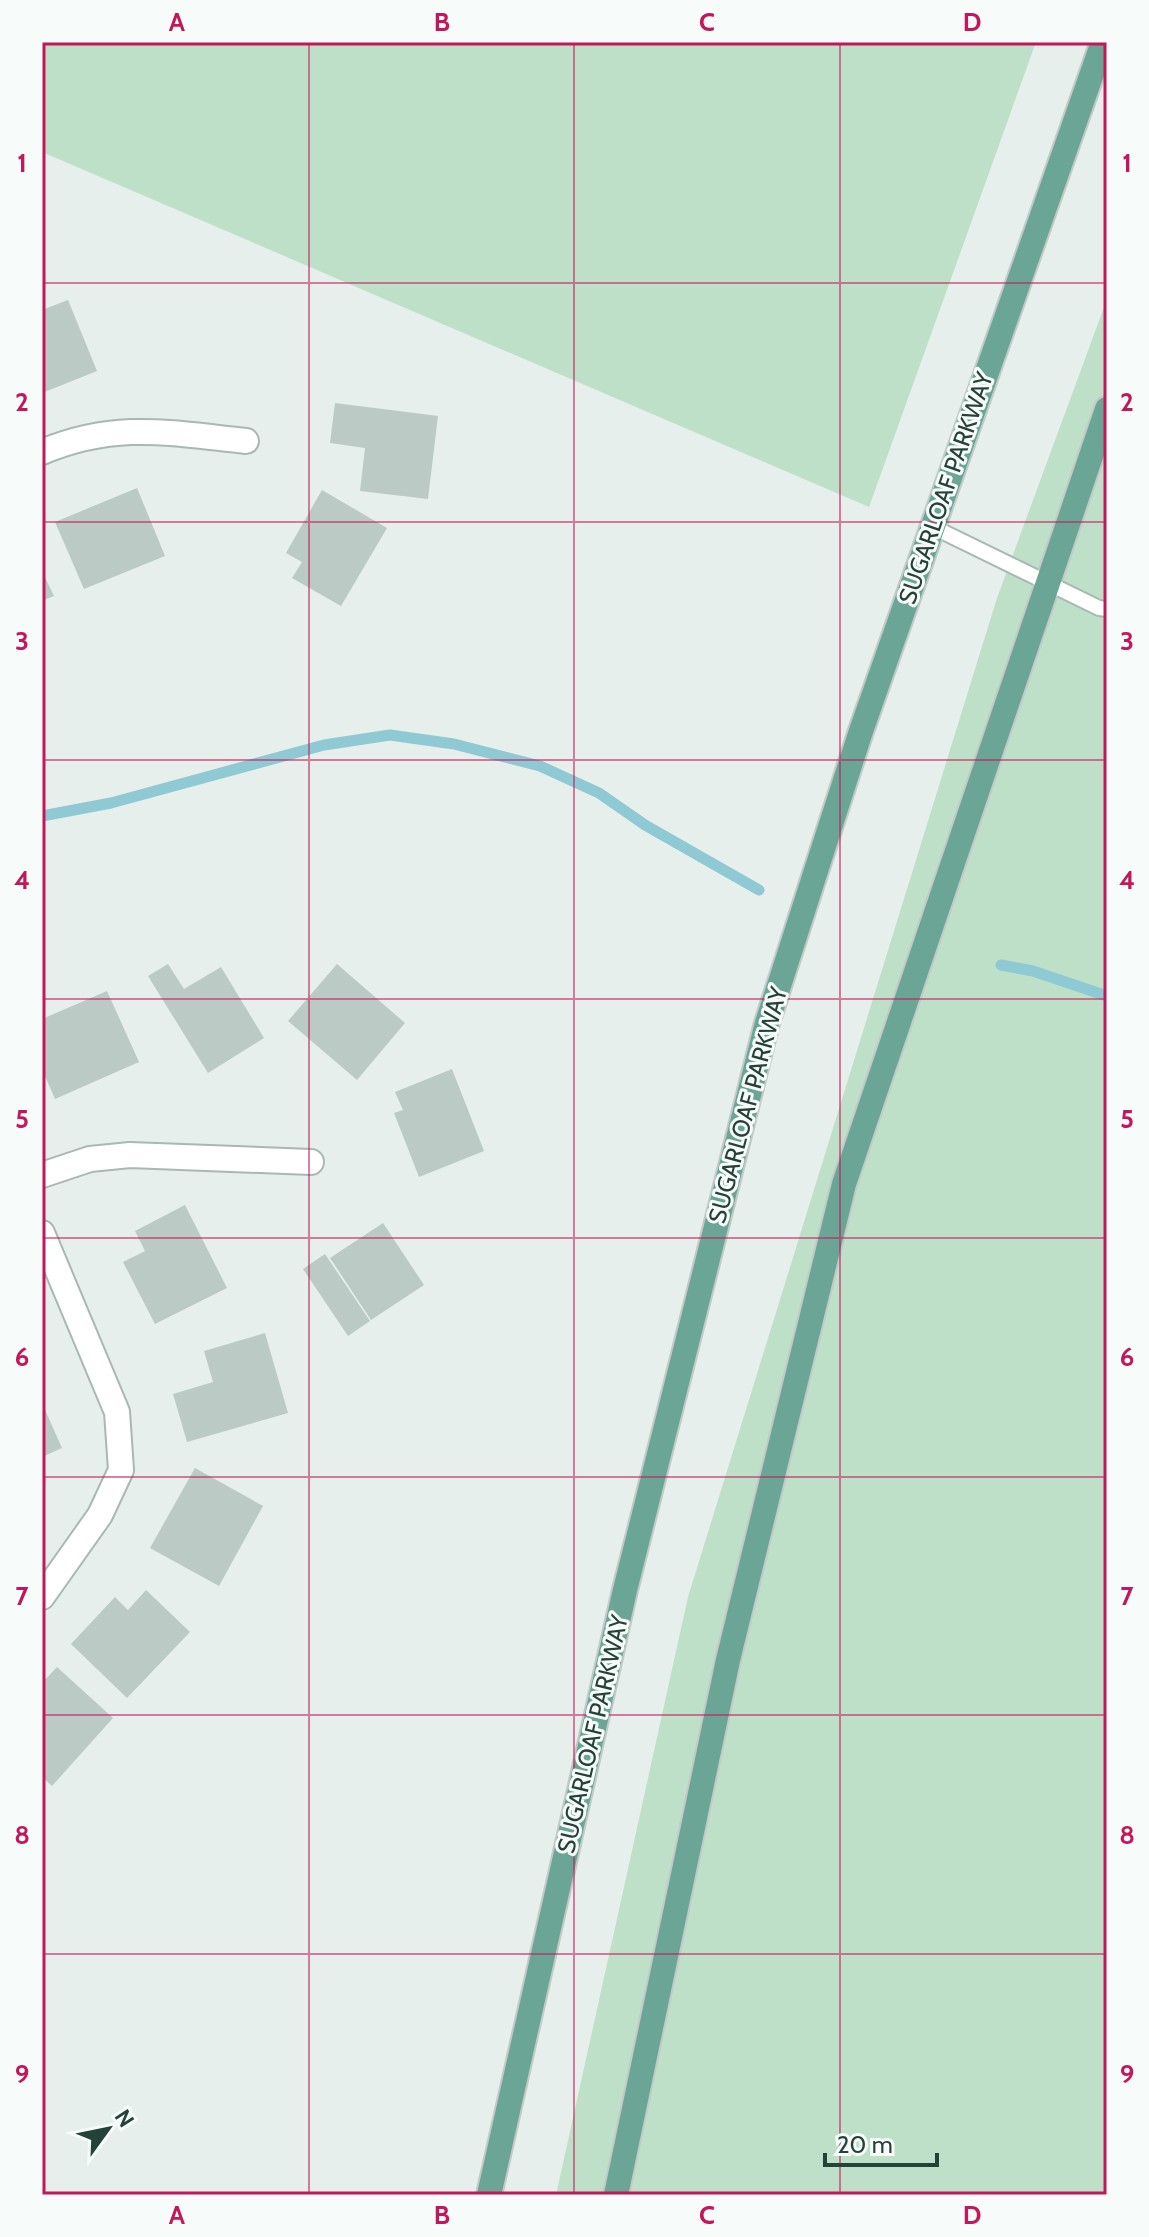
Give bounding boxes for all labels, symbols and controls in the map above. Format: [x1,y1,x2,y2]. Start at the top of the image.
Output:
text: A [169,6,186,38]
text: B [434,6,450,38]
text: C [699,6,715,38]
text: D [963,6,981,38]
text: 1 [17,147,27,179]
text: 1 [1122,147,1132,179]
street label: SUGARLOAF PARKWAY [892,368,999,608]
text: 2 [15,386,29,418]
text: 2 [1120,386,1134,418]
text: 3 [15,625,29,657]
text: 3 [1120,625,1134,657]
text: 4 [14,864,30,896]
text: 4 [1119,864,1135,896]
street label: SUGARLOAF PARKWAY [702,983,793,1226]
text: 5 [15,1103,29,1135]
text: 5 [1120,1103,1134,1135]
text: 6 [15,1341,29,1373]
text: 6 [1120,1341,1134,1373]
text: 7 [15,1580,29,1612]
text: 7 [1120,1580,1134,1612]
street label: SUGARLOAF PARKWAY [551,1612,634,1856]
text: 8 [14,1819,30,1851]
text: 8 [1119,1819,1135,1851]
text: 9 [15,2058,29,2090]
text: 9 [1120,2058,1134,2090]
north arrow [68,2089,148,2169]
text: N [109,2105,140,2132]
scale bar [825,2117,937,2167]
text: 20 m [837,2130,893,2159]
text: A [169,2199,186,2231]
text: B [434,2199,450,2231]
text: C [699,2199,715,2231]
text: D [963,2199,981,2231]

